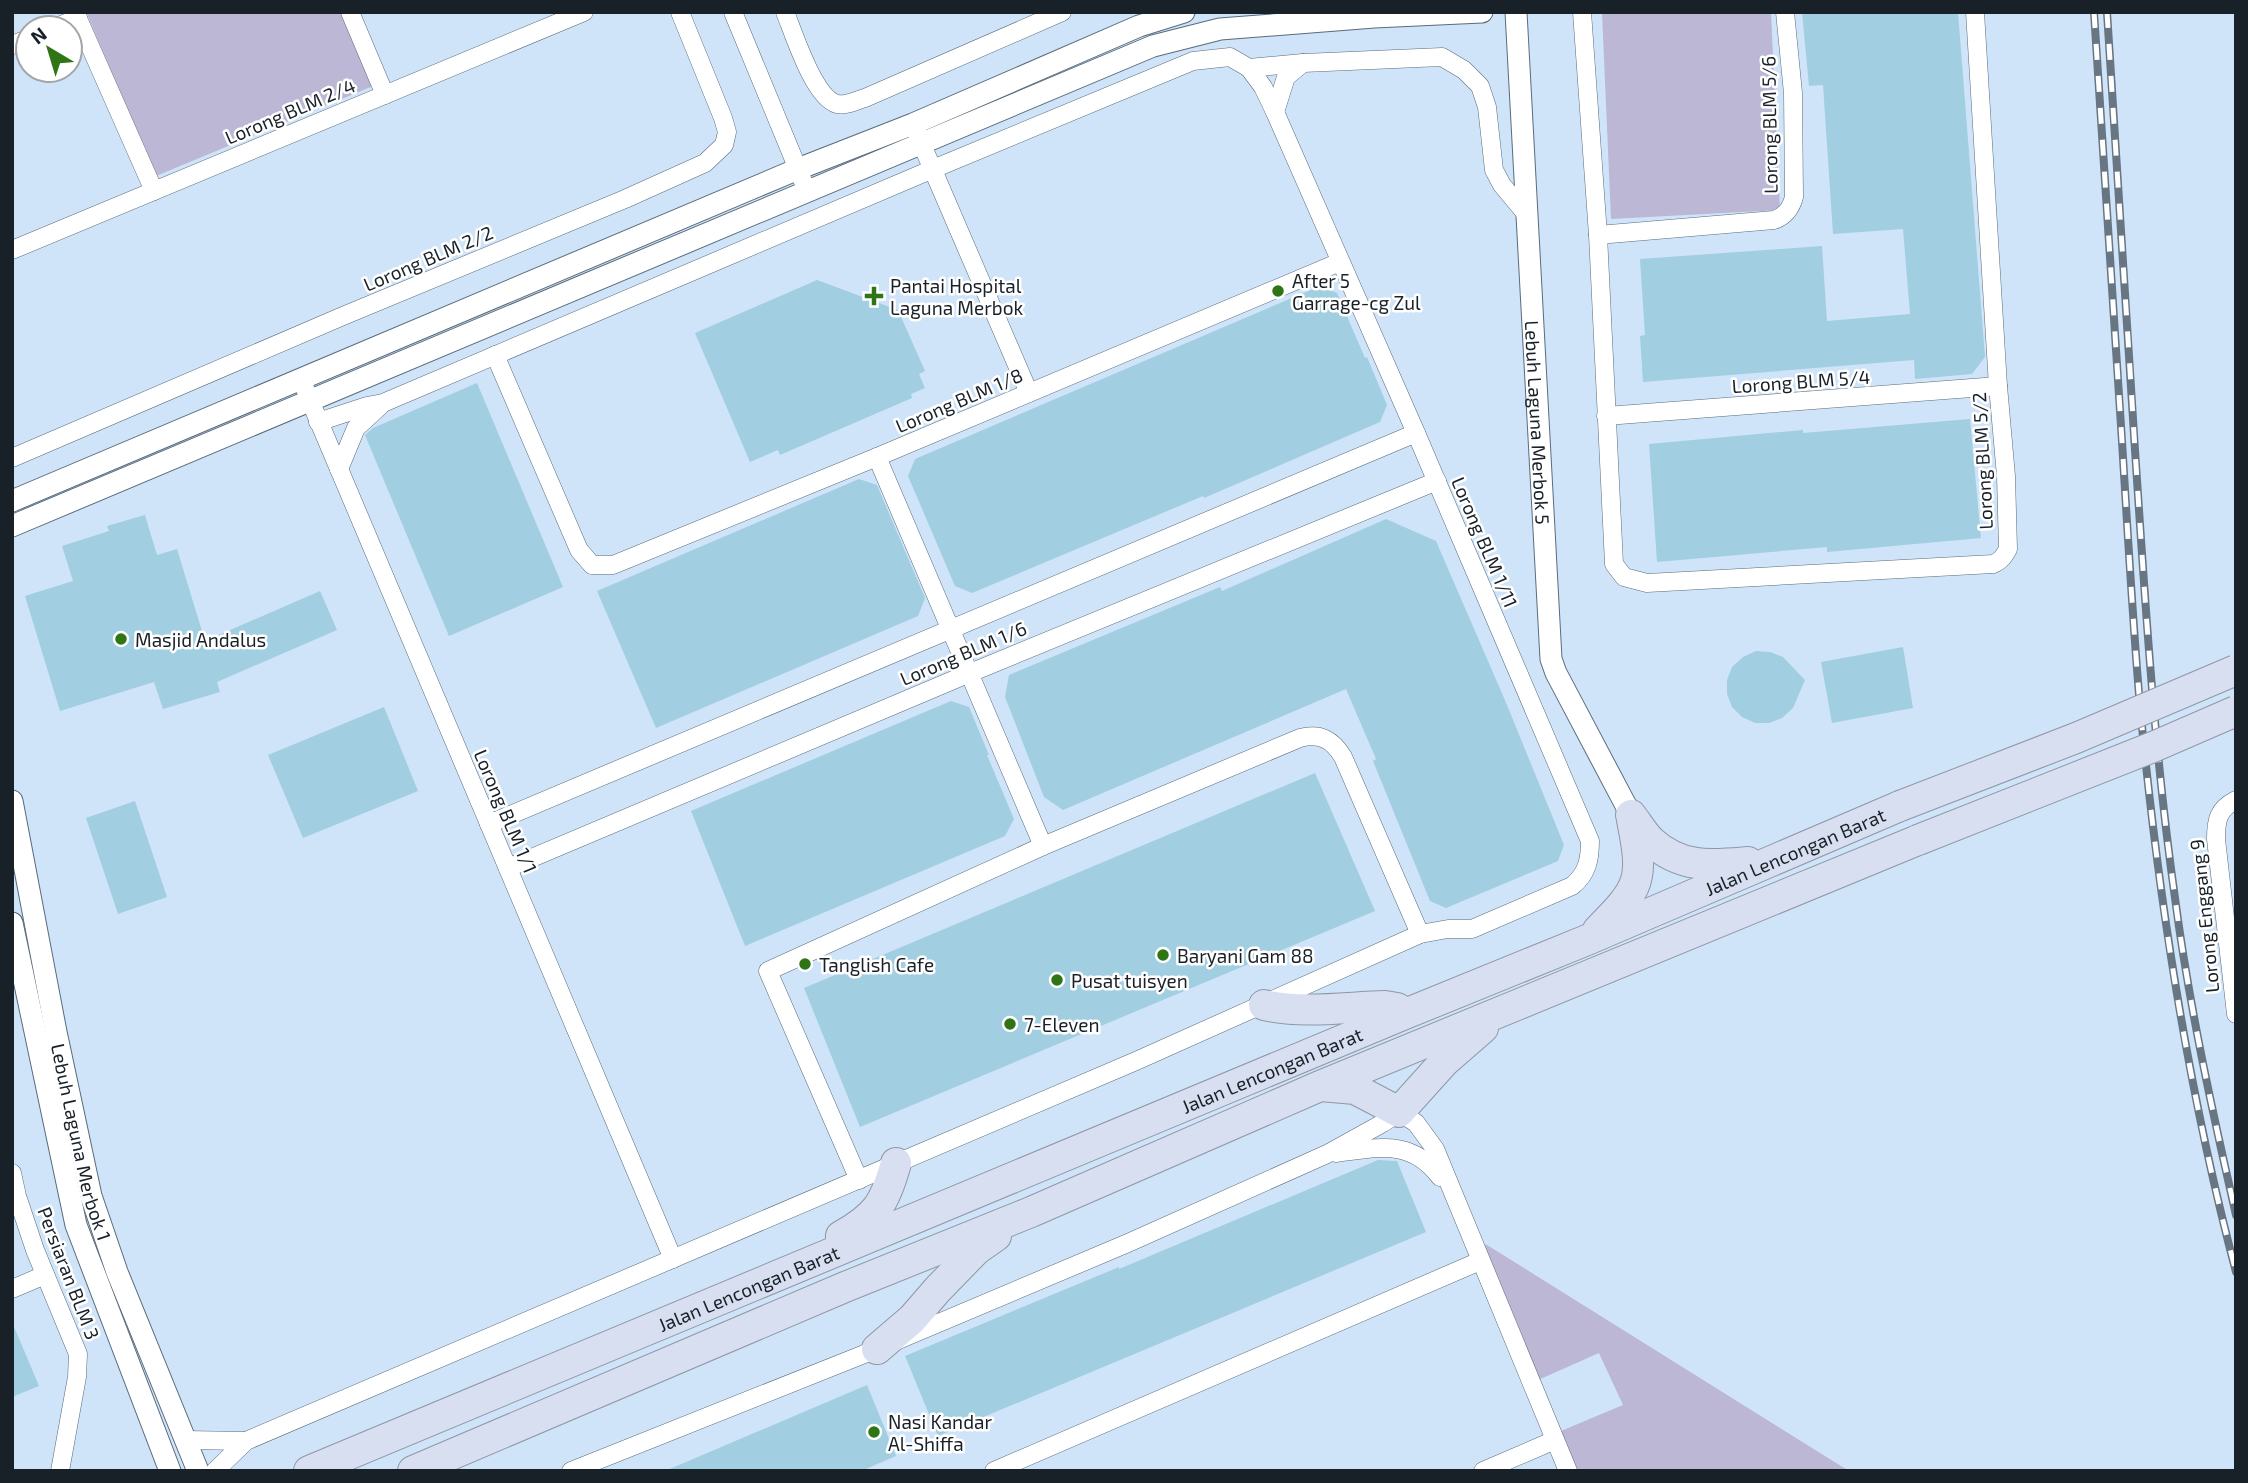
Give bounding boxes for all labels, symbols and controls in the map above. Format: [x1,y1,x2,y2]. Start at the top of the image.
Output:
north arrow [14,14,84,84]
text: N [26,22,51,48]
street label: Lorong BLM 5/6 [1756,56,1782,194]
street label: Lorong BLM 2/4 [221,73,359,149]
street label: Lorong BLM 2/2 [360,220,496,296]
place label: After 5 Garrage-cg Zul [1292,269,1421,314]
place label: Pantai Hospital Laguna Merbok [890,274,1023,319]
marker: After 5 Garrage-cg Zul [1270,283,1286,299]
marker: Pantai Hospital Laguna Merbok [864,286,884,306]
street label: Lebuh Laguna Merbok 5 [1521,320,1555,525]
street label: Lorong BLM 1/8 [892,363,1026,437]
street label: Lorong BLM 5/4 [1731,365,1871,397]
street label: Lorong BLM 5/2 [1967,392,1997,530]
street label: Lorong BLM 1/11 [1447,473,1523,611]
street label: Lorong BLM 1/6 [896,616,1030,690]
place label: Masjid Andalus [135,628,266,651]
marker: Masjid Andalus [113,631,129,647]
street label: Lorong BLM 1/1 [470,746,542,876]
street label: Jalan Lencongan Barat [1701,802,1889,900]
street label: Lorong Enggang 9 [2184,838,2224,994]
place label: Baryani Gam 88 [1177,944,1314,967]
marker: Baryani Gam 88 [1155,947,1171,963]
place label: Tanglish Cafe [819,953,934,976]
marker: Tanglish Cafe [797,956,813,972]
place label: Pusat tuisyen [1071,969,1188,992]
marker: Pusat tuisyen [1049,972,1065,988]
place label: 7-Eleven [1024,1013,1100,1036]
marker: 7-Eleven [1002,1016,1018,1032]
street label: Jalan Lencongan Barat [1178,1022,1366,1118]
street label: Lebuh Laguna Merbok 1 [47,1041,117,1243]
street label: Persiaran BLM 3 [33,1203,105,1343]
street label: Jalan Lencongan Barat [654,1240,842,1336]
place label: Nasi Kandar Al-Shiffa [888,1410,992,1455]
marker: Nasi Kandar Al-Shiffa [866,1424,882,1440]

